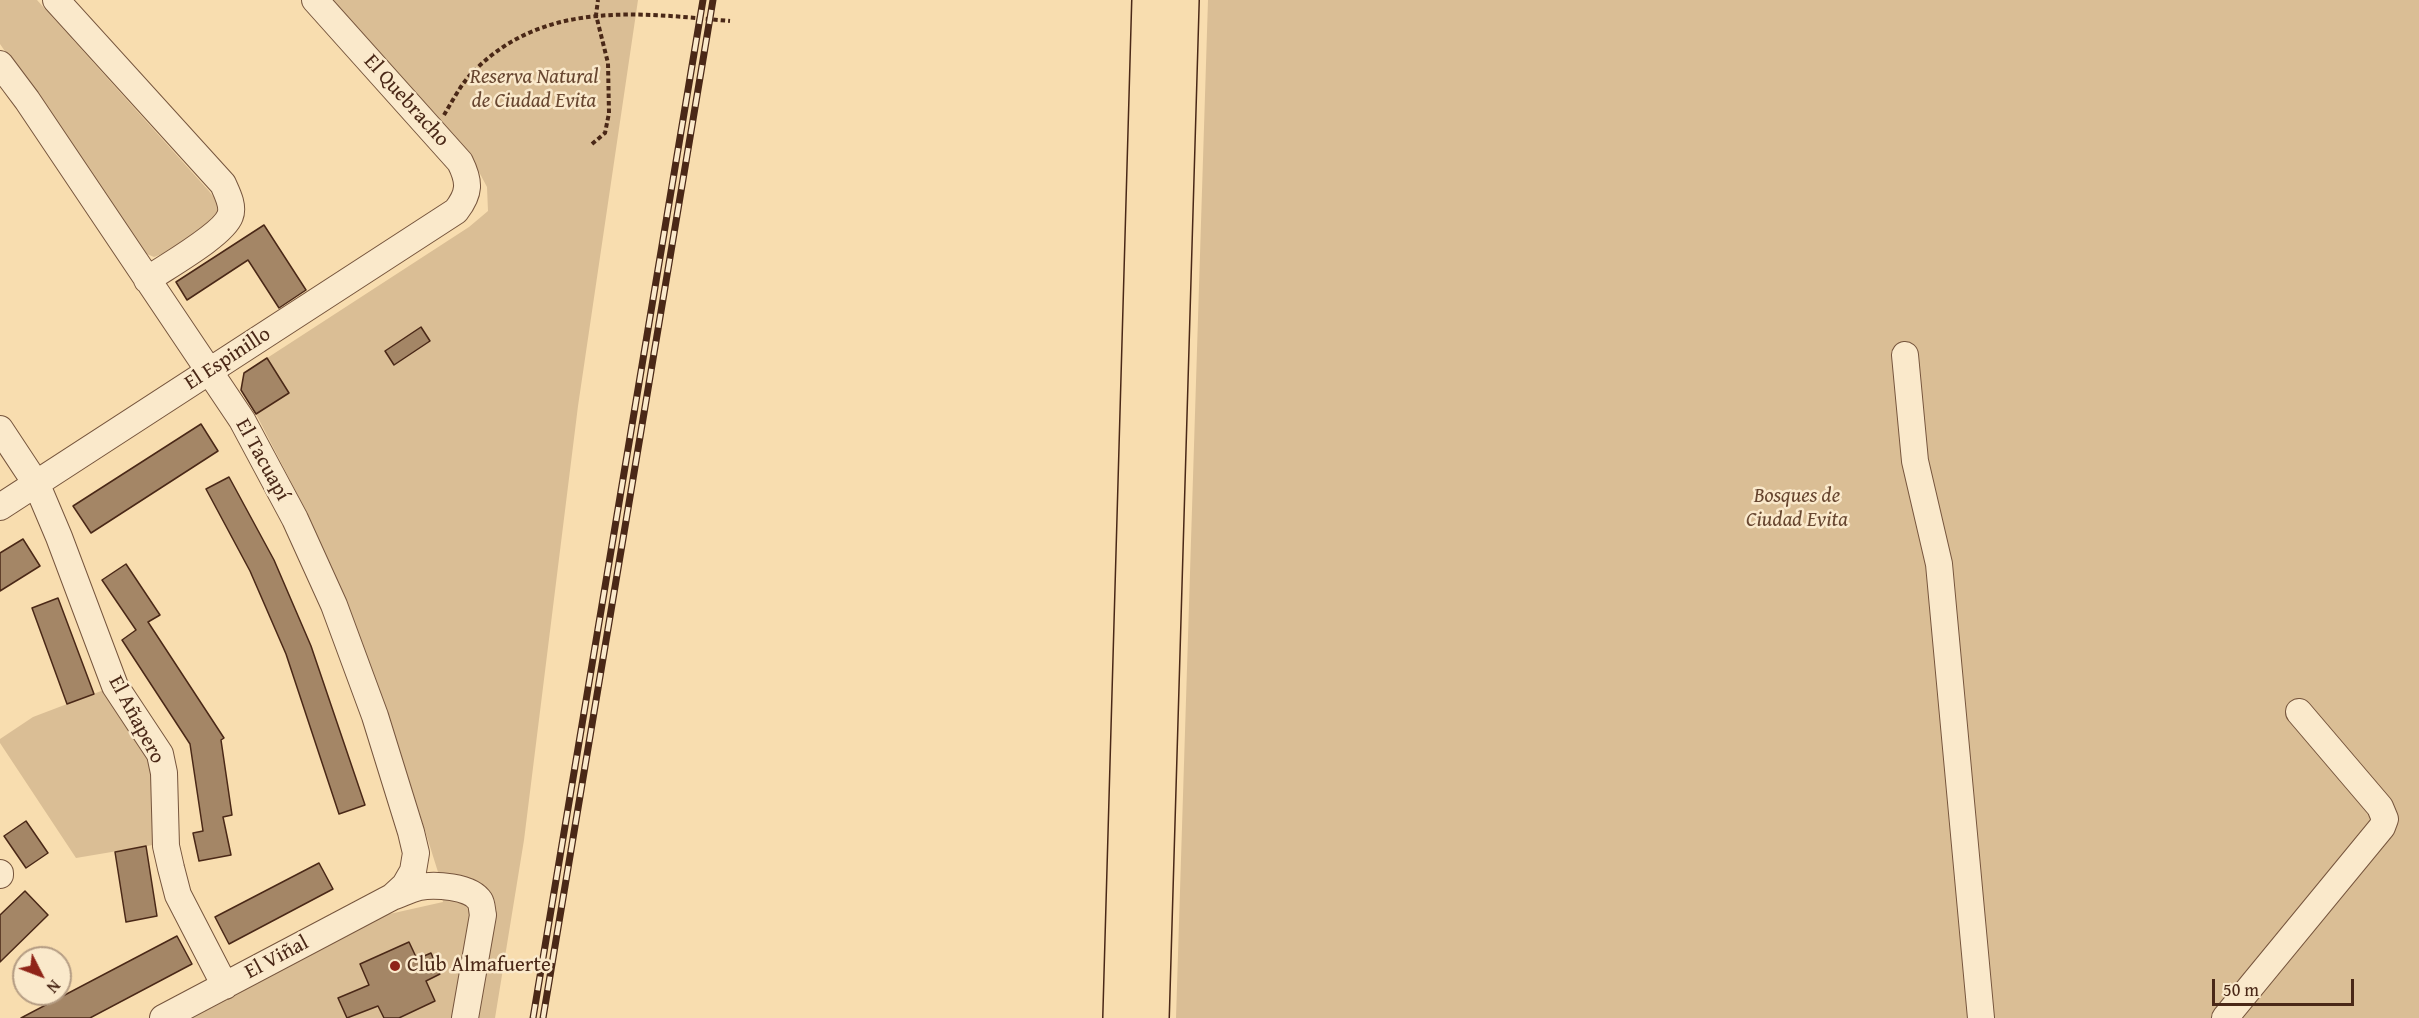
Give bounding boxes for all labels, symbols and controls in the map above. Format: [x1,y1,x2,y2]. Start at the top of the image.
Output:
street label: El Quebracho [358,50,454,152]
park label: Reserva Natural de Ciudad Evita [470,65,598,115]
street label: El Espinillo [180,322,276,396]
street label: El Tacuapí [229,415,295,505]
park label: Bosques de Ciudad Evita [1746,484,1848,534]
street label: El Añapero [102,672,170,768]
street label: El Viñal [241,931,313,985]
north arrow [12,946,72,1006]
place label: Club Almafuerte [407,953,551,979]
marker: Club Almafuerte [388,959,402,973]
scale bar [2215,967,2358,1005]
text: N [41,975,66,999]
text: 50 m [2223,976,2259,1003]

